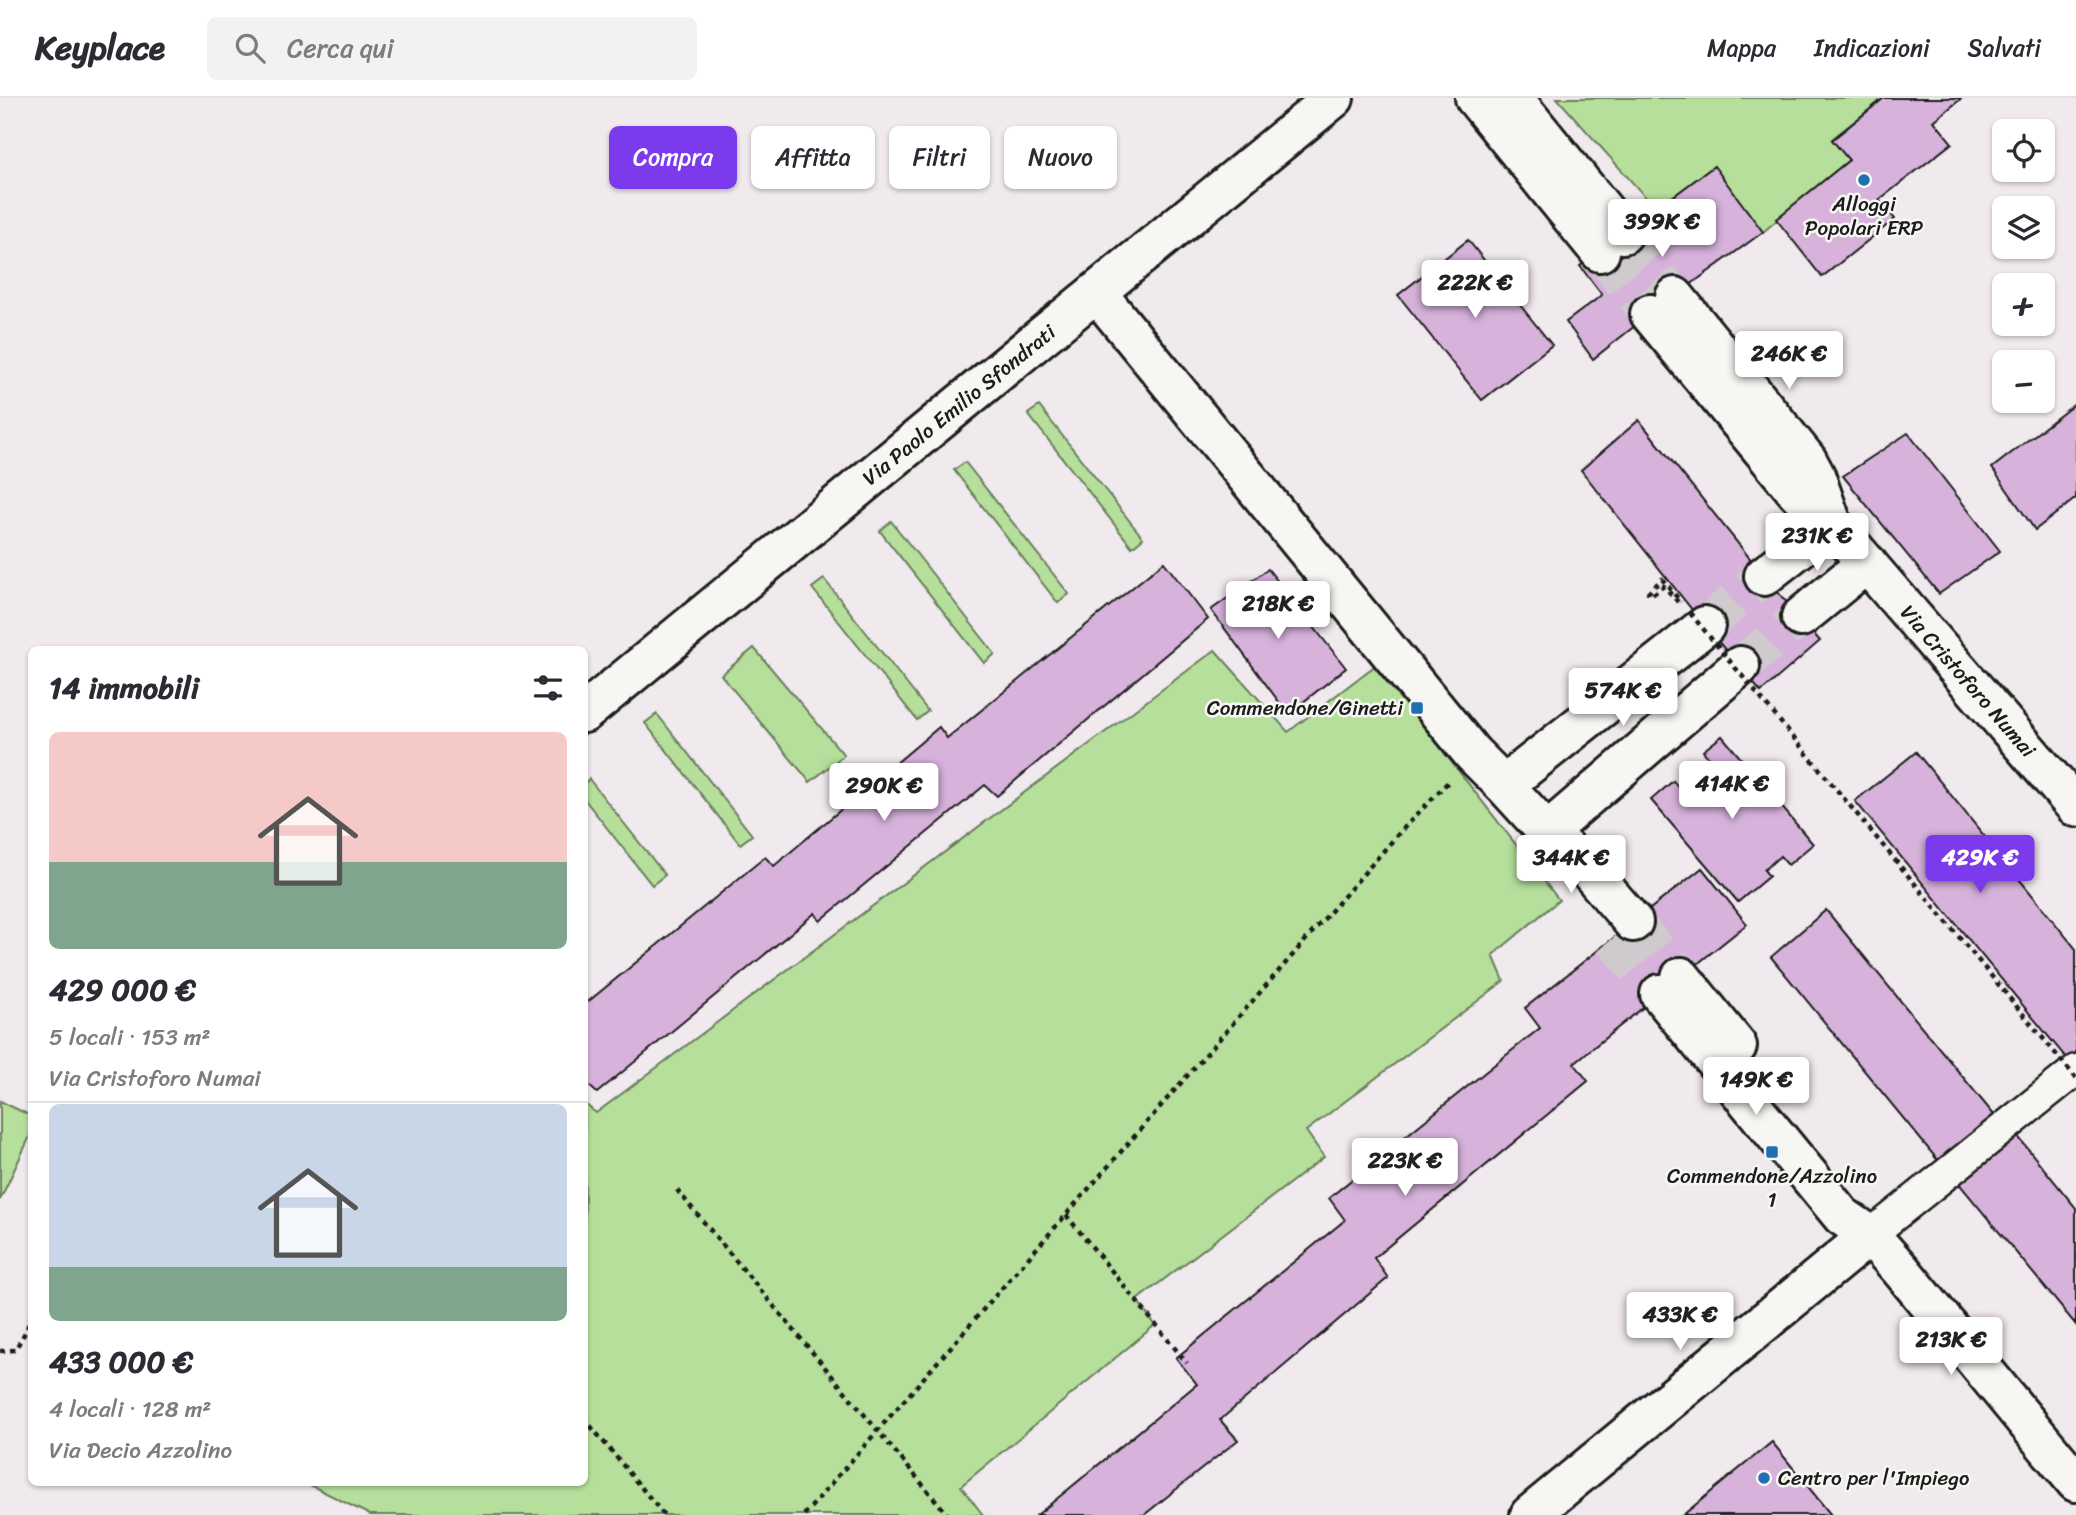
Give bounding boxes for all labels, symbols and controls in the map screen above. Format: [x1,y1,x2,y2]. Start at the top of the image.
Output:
search box [207,17,697,80]
text: Keyplace [35,19,165,77]
text: Cerca qui [287,25,394,71]
text: Mappa [1707,27,1776,69]
text: Indicazioni [1814,27,1930,69]
text: Salvati [1968,27,2041,69]
icon: search [231,29,269,67]
map controls [1992,119,2055,413]
button: locate [1992,119,2055,182]
chip: Compra [609,126,737,189]
chip: Affitta [751,126,875,189]
chip: Filtri [889,126,990,189]
chip: Nuovo [1004,126,1117,189]
marker: Alloggi Popolari ERP [1856,172,1872,188]
place label: Alloggi Popolari ERP [1805,185,1924,247]
button: layers [1992,196,2055,259]
pin: 399K € [1605,200,1719,259]
text: 399K € [1624,201,1700,242]
pin: 222K € [1418,260,1532,320]
text: 222K € [1437,262,1513,303]
button: + [1992,273,2055,336]
street label: Via Paolo Emilio Sfondrati [853,314,1065,496]
pin: 246K € [1732,331,1846,391]
text: 246K € [1751,333,1827,374]
button: − [1992,350,2055,413]
pin: 231K € [1760,514,1874,573]
text: 231K € [1781,515,1853,556]
pin: 218K € [1221,582,1335,641]
text: 218K € [1242,583,1314,624]
street label: Via Cristoforo Numai [1890,596,2047,767]
text: 14 immobili [49,661,199,715]
pin: 574K € [1566,668,1680,728]
icon: filters [529,669,567,707]
text: 574K € [1585,670,1661,711]
place label: Commendone/Ginetti [1207,689,1404,727]
marker: Commendone/Ginetti [1409,700,1425,716]
pin: 414K € [1675,762,1789,821]
text: 414K € [1695,763,1769,804]
pin: 290K € [827,764,941,823]
text: 290K € [845,765,923,806]
icon: home [245,778,371,904]
pin: 344K € [1514,836,1628,895]
pin: 429K € [1923,836,2037,895]
text: 344K € [1533,837,1609,878]
text: 429K € [1941,837,2019,878]
text: 429 000 € [49,963,196,1017]
text: 5 locali · 153 m² [49,1017,211,1058]
text: Via Cristoforo Numai [49,1058,261,1099]
pin: 149K € [1699,1058,1813,1117]
text: 149K € [1719,1059,1793,1100]
pin: 223K € [1348,1138,1462,1198]
text: 223K € [1368,1140,1442,1181]
marker: Commendone/Azzolino 1 [1764,1144,1780,1160]
icon: home [245,1150,371,1276]
place label: Commendone/Azzolino 1 [1667,1157,1877,1219]
pin: 433K € [1623,1292,1737,1352]
text: 433K € [1643,1294,1717,1335]
pin: 213K € [1894,1318,2008,1377]
text: 213K € [1915,1319,1987,1360]
text: 433 000 € [49,1335,193,1389]
text: 4 locali · 128 m² [49,1389,211,1430]
text: Via Decio Azzolino [49,1430,232,1471]
place label: Centro per l'Impiego [1778,1459,1969,1497]
marker: Centro per l'Impiego [1756,1470,1772,1486]

